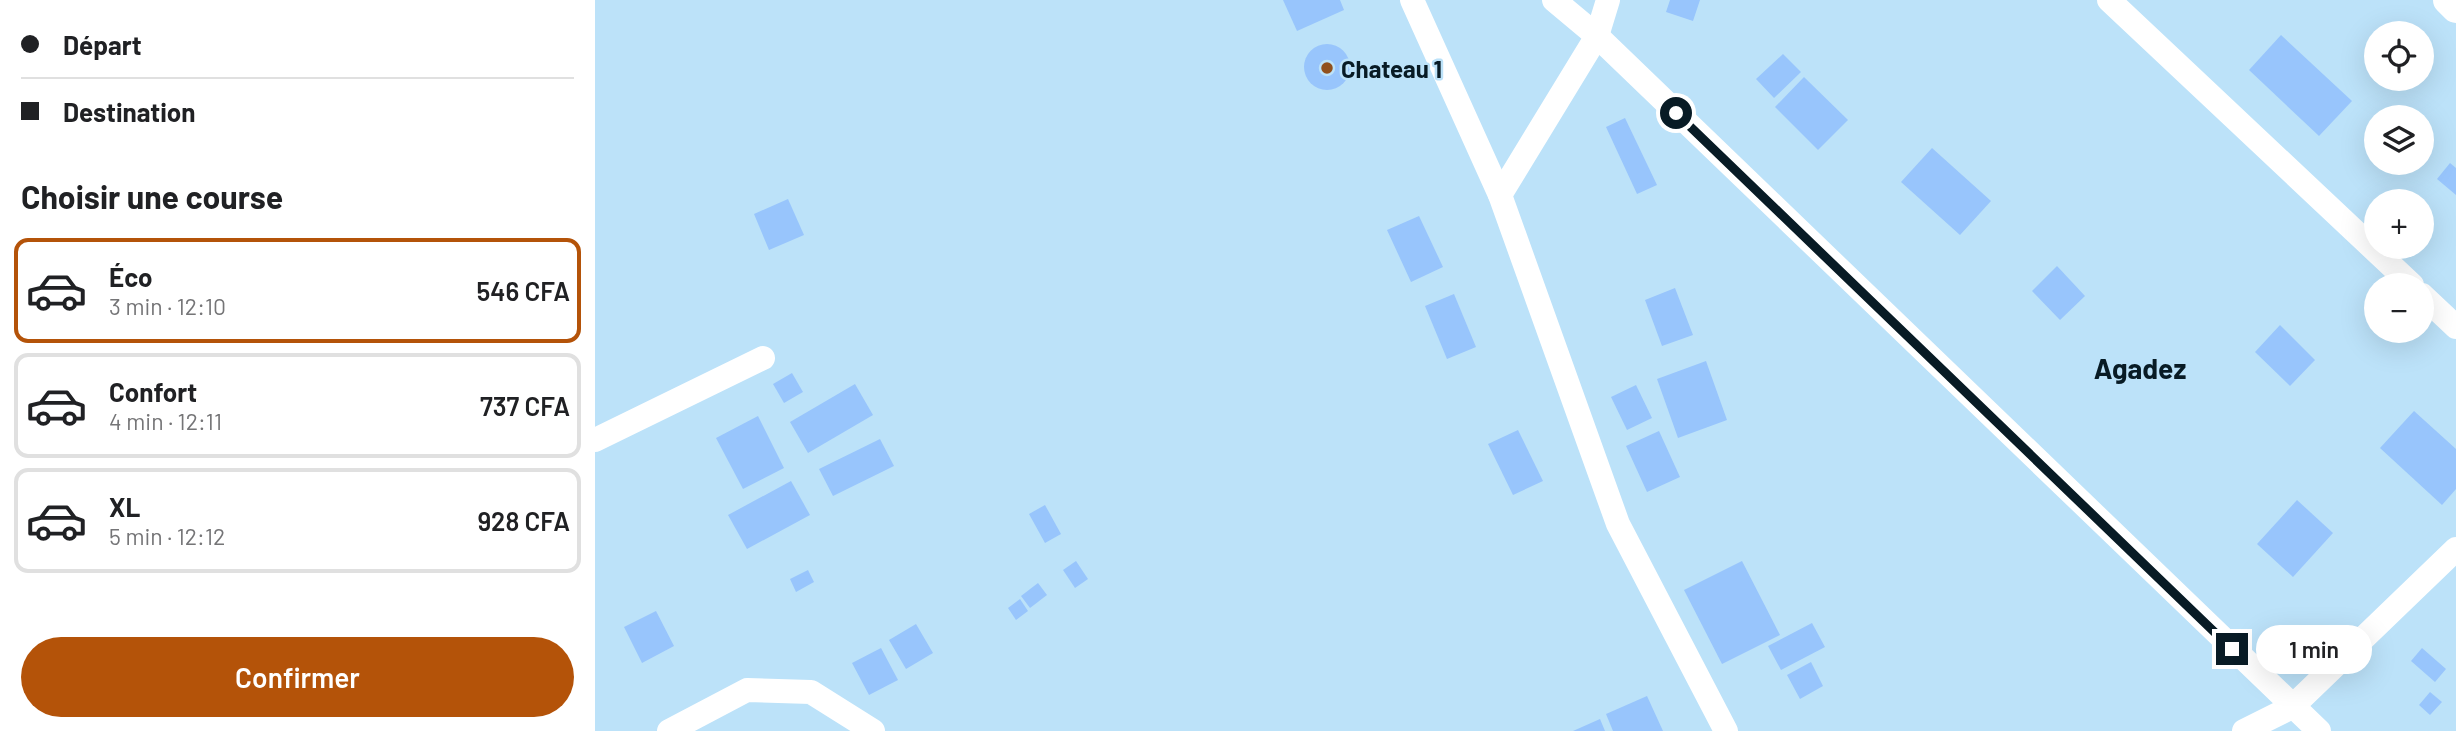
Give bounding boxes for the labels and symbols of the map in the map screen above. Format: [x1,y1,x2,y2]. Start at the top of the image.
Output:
place label: Chateau 1 [1341,54,1442,83]
marker: Chateau 1 [1319,60,1335,76]
route start [1660,97,1692,129]
district label: Agadez [2094,351,2186,385]
callout: 1 min [2257,624,2372,674]
route end [2216,633,2248,665]

